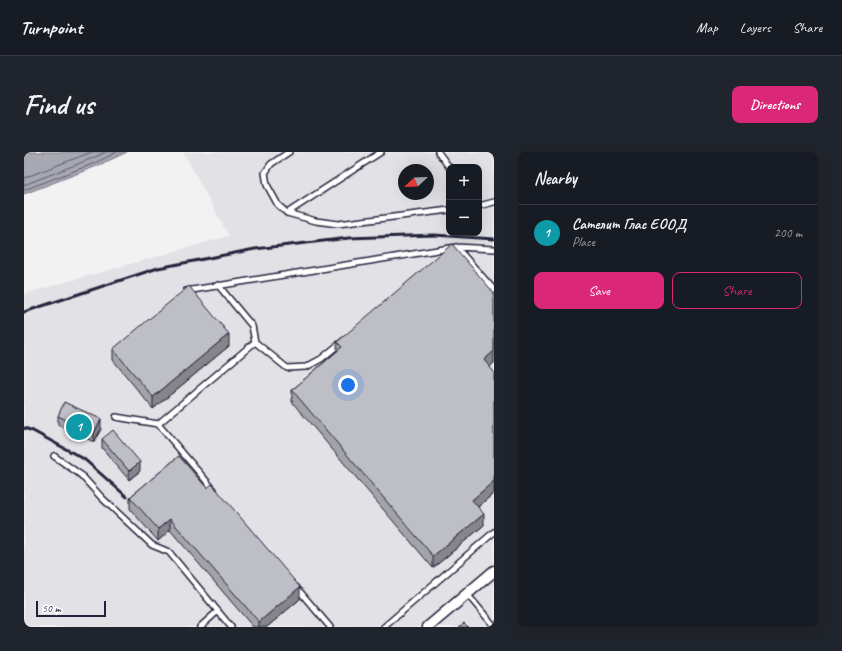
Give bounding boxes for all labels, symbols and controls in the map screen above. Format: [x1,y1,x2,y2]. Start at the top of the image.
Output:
text: Turnpoint [20,16,82,40]
text: Map [696,19,718,36]
text: Layers [740,19,771,36]
text: Share [793,19,822,36]
button: Directions [732,86,818,123]
text: Find us [24,87,94,122]
north arrow [398,164,434,200]
map controls [446,164,482,236]
button: + [446,164,482,200]
text: Nearby [534,168,577,189]
button: − [446,200,482,236]
text: Сателит Глас ЕООД [572,215,686,234]
text: 1 [544,225,550,241]
text: 200 m [774,225,802,241]
text: Place [572,234,595,250]
button: Save [534,272,664,309]
button: Share [672,272,802,309]
your location [338,375,358,395]
pin: 1 [66,412,92,442]
scale bar [36,599,106,618]
text: 50 m [42,601,61,615]

